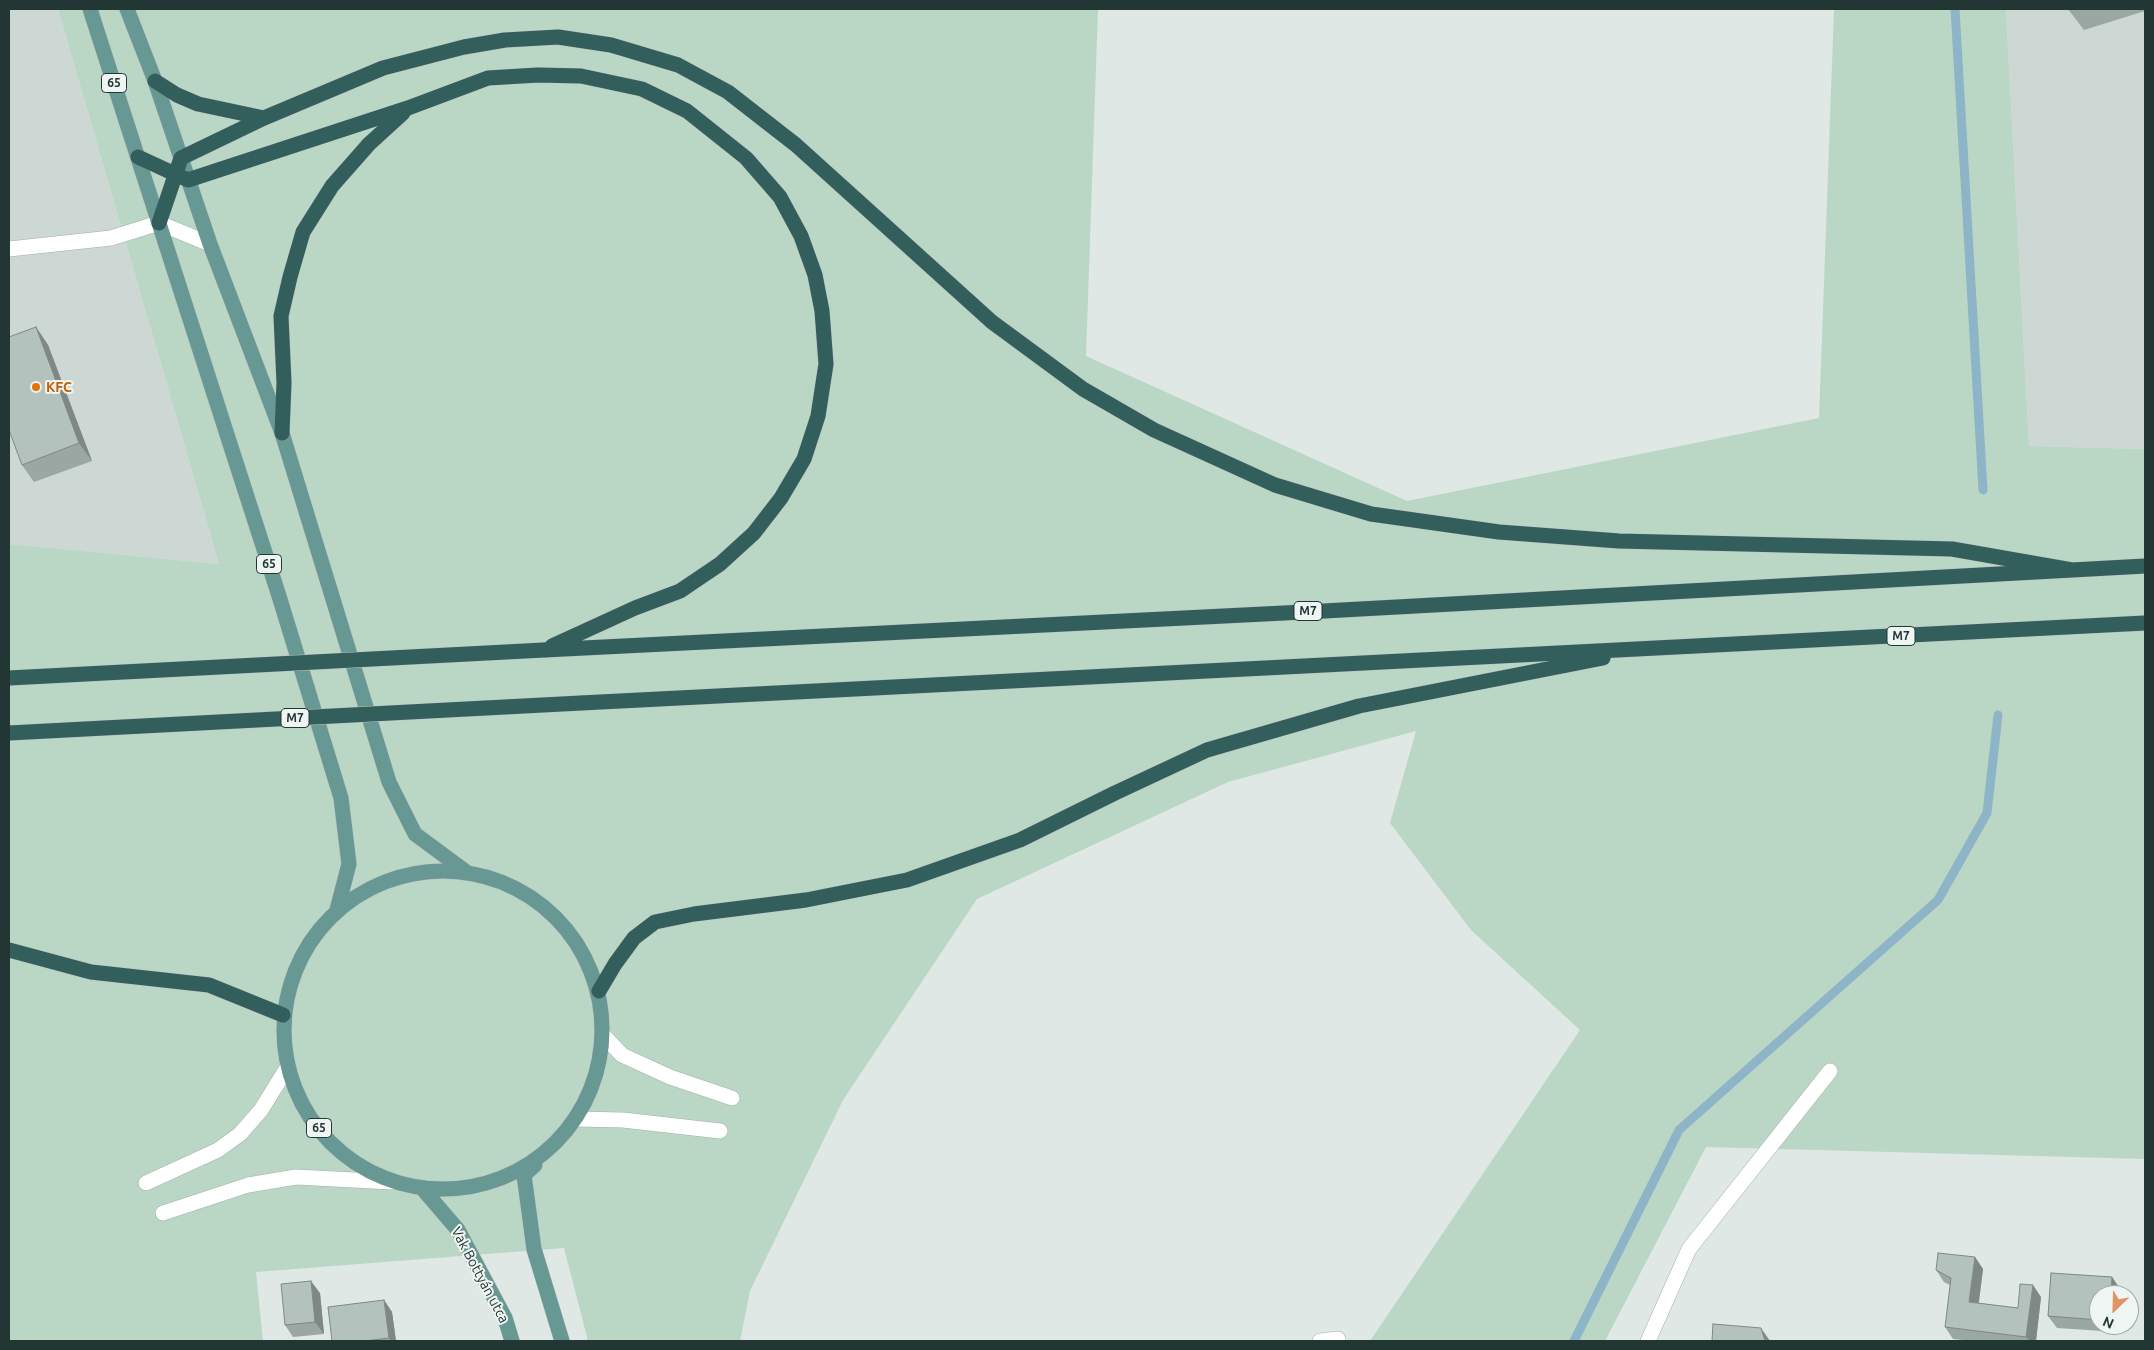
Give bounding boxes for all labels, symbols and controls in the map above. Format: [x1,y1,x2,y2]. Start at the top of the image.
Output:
road number: 65 [102,74,126,92]
place label: KFC [46,379,72,395]
marker: KFC [30,381,42,393]
road number: 65 [256,554,282,574]
road number: M7 [1294,602,1322,620]
road number: M7 [1887,626,1915,646]
road number: M7 [281,708,309,728]
road number: 65 [306,1118,332,1138]
street label: Vak Bottyán utca [448,1224,512,1326]
north arrow [2089,1285,2139,1335]
text: N [2100,1313,2116,1332]

